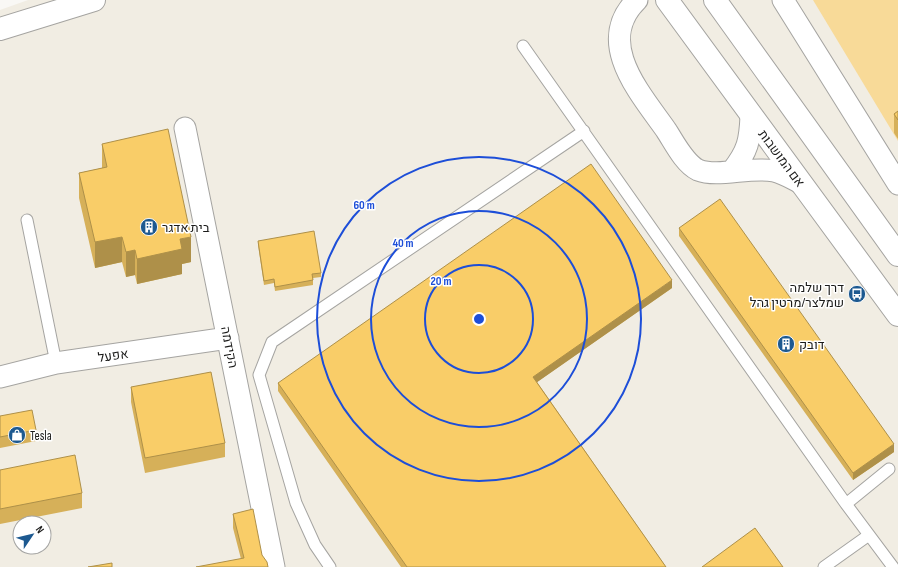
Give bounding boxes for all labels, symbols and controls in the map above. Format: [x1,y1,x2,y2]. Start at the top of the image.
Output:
street label: אם המושבות [754,127,808,190]
text: 60 m [353,198,375,213]
building icon: בית אדגר [139,217,159,237]
place label: בית אדגר [162,220,210,236]
text: 40 m [392,236,414,251]
text: 20 m [431,274,451,289]
place label: דרך שלמה שמלצר/מרטין גהל [750,280,844,311]
bus stop icon: דרך שלמה שמלצר/מרטין גהל [847,284,867,304]
centre of rings [472,312,486,326]
street label: הקידמה [217,325,241,369]
building icon: דובק [776,334,796,354]
place label: דובק [799,337,825,353]
street label: אפעל [97,346,129,366]
shop icon: Tesla [7,425,27,445]
place label: Tesla [30,428,52,444]
north arrow [12,515,52,555]
text: N [33,523,47,536]

